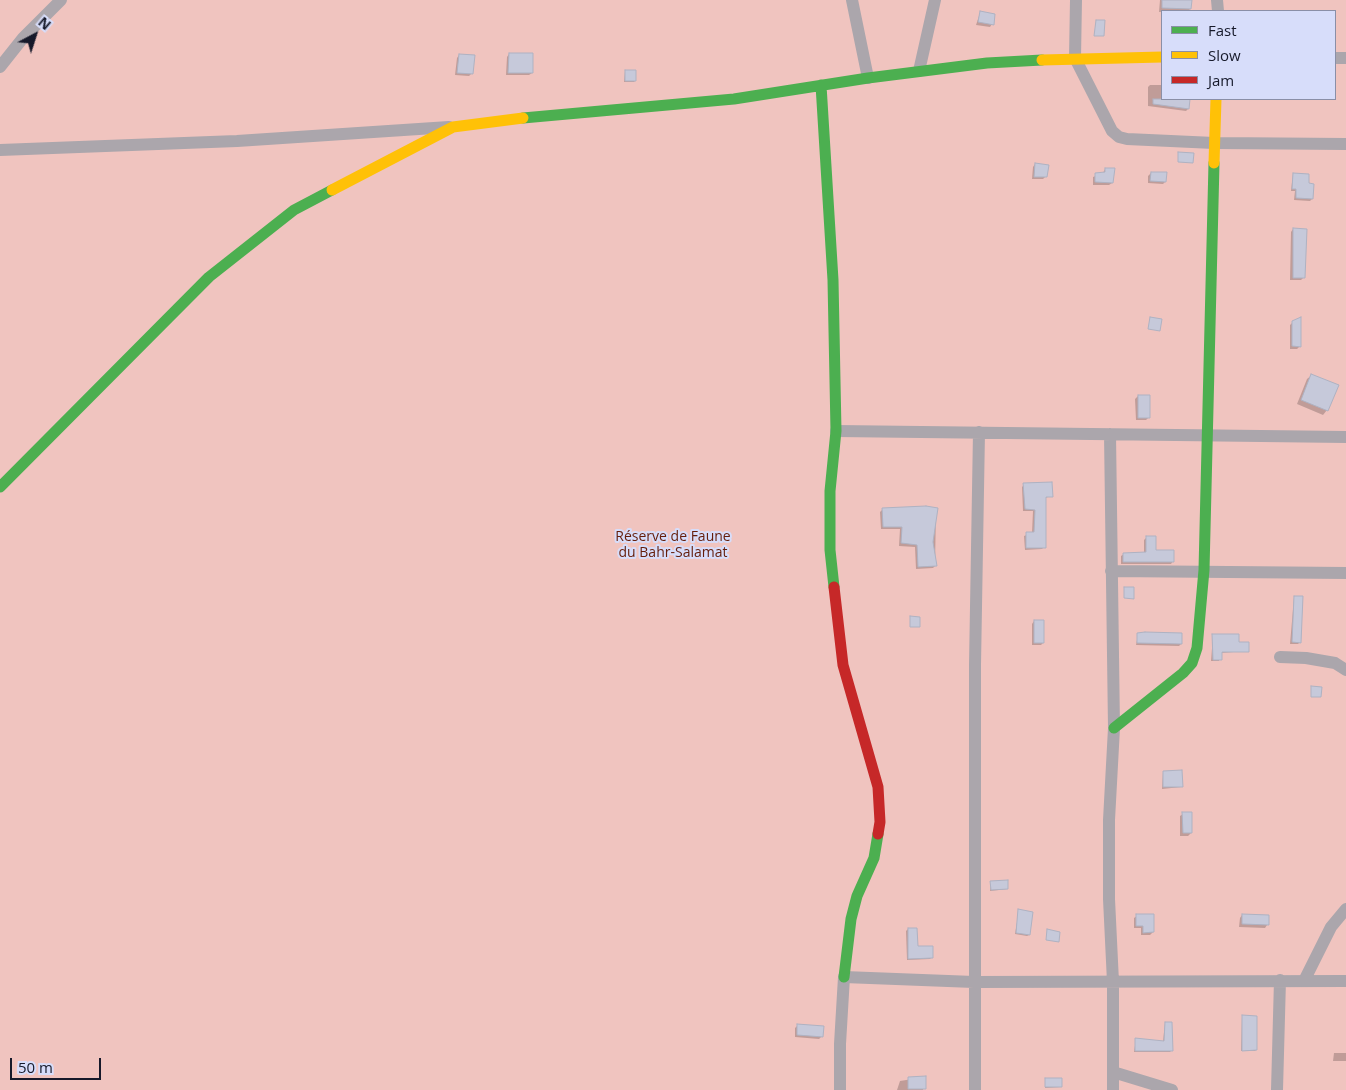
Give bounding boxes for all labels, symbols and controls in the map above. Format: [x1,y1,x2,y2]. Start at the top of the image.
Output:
north arrow [10,10,60,60]
legend [1161,10,1336,100]
text: N [34,12,55,34]
text: Fast [1208,20,1237,40]
text: Slow [1208,45,1241,65]
text: Jam [1208,70,1234,90]
park label: Réserve de Faune du Bahr-Salamat [615,529,731,562]
scale bar [12,1048,104,1080]
text: 50 m [18,1057,53,1077]

